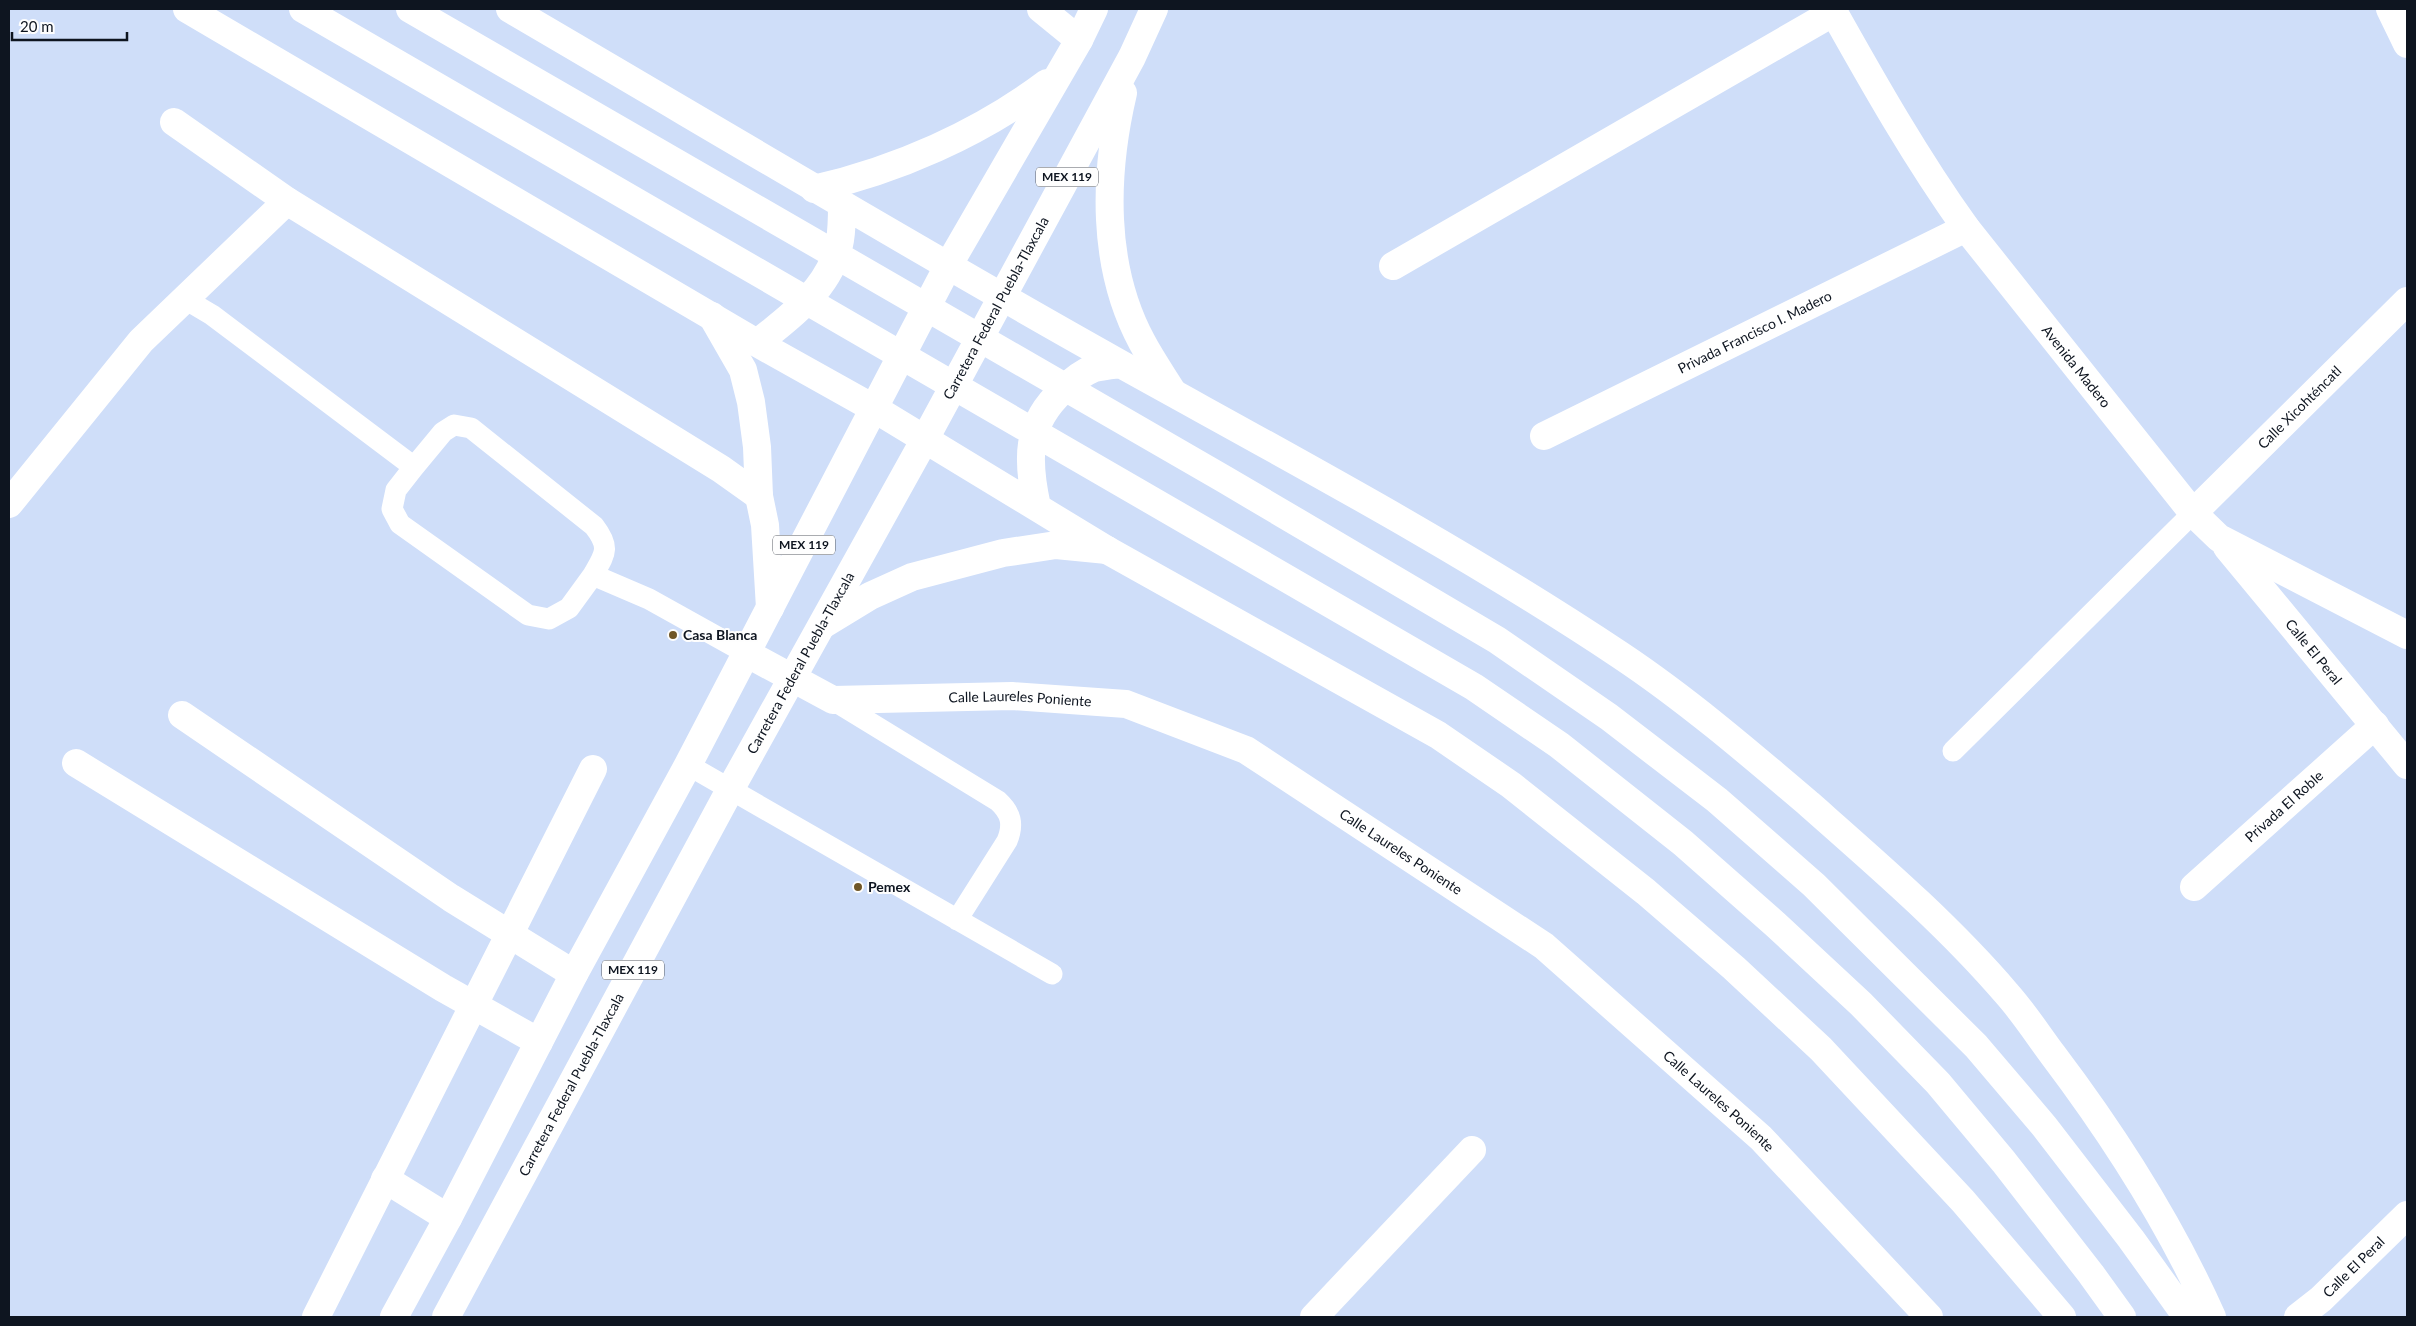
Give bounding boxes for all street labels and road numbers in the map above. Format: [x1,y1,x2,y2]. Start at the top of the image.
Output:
road number: MEX 119 [1036,168,1098,186]
street label: Carretera Federal Puebla-Tlaxcala [939,214,1052,402]
street label: Privada Francisco I. Madero [1675,287,1834,377]
street label: Avenida Madero [2039,322,2115,411]
street label: Calle Xicohténcatl [2254,362,2345,452]
road number: MEX 119 [773,536,835,554]
street label: Carretera Federal Puebla-Tlaxcala [743,569,857,757]
street label: Calle El Peral [2282,615,2346,688]
street label: Calle Laureles Poniente [948,687,1092,710]
street label: Privada El Roble [2241,767,2326,845]
street label: Calle Laureles Poniente [1337,805,1466,898]
road number: MEX 119 [602,960,664,980]
street label: Carretera Federal Puebla-Tlaxcala [515,990,627,1179]
street label: Calle Laureles Poniente [1660,1047,1778,1155]
street label: Calle El Peral [2319,1233,2388,1301]

